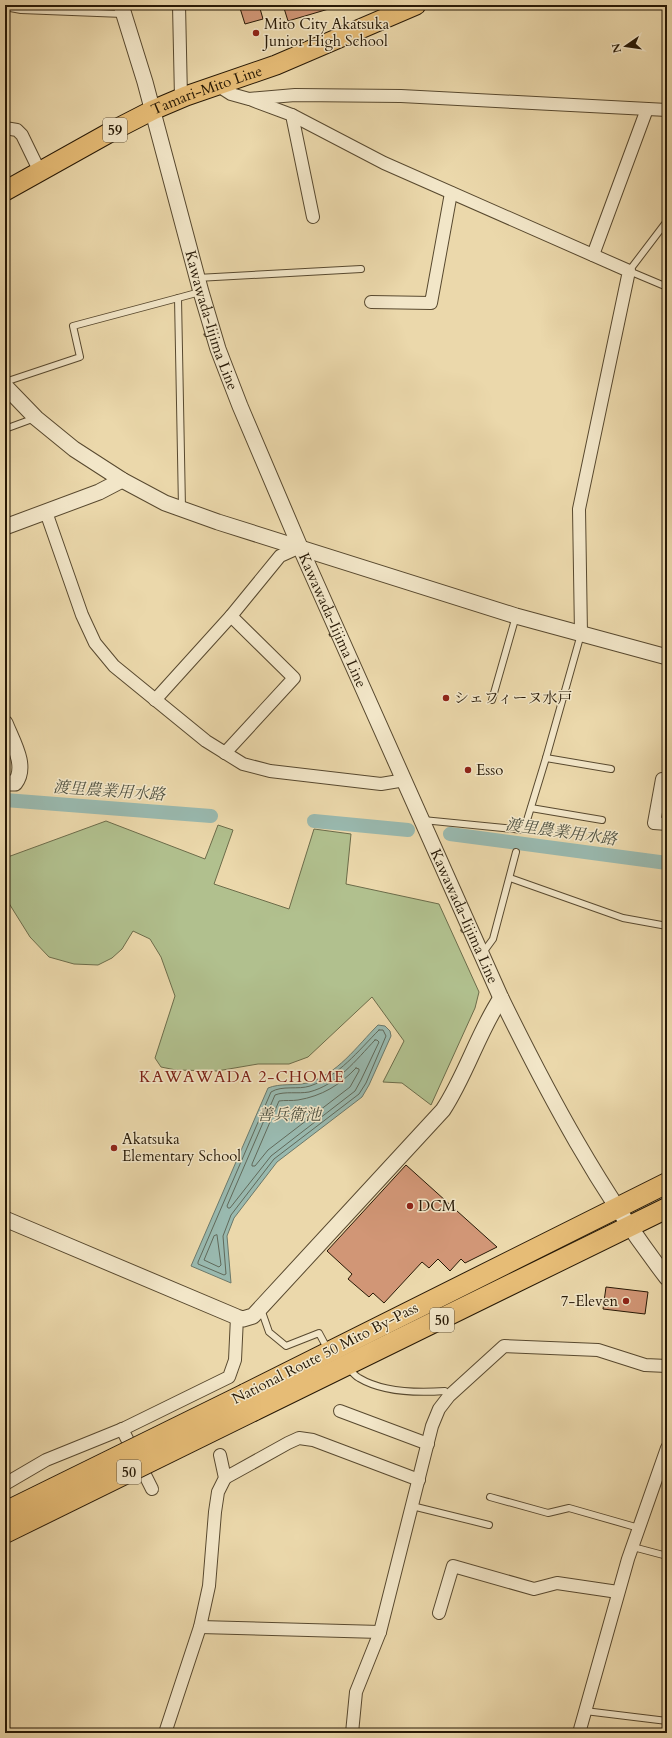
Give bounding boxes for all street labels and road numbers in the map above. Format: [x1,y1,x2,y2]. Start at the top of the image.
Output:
street label: Tamari-Mito Line [148,60,265,120]
road number: 59 [103,118,127,142]
street label: Kawawada-Iijima Line [180,248,243,393]
street label: Kawawada-Iijima Line [294,550,371,691]
street label: Kawawada-Iijima Line [426,846,503,987]
street label: National Route 50 Mito By-Pass [229,1297,421,1409]
road number: 50 [430,1308,454,1332]
road number: 50 [117,1460,141,1484]

